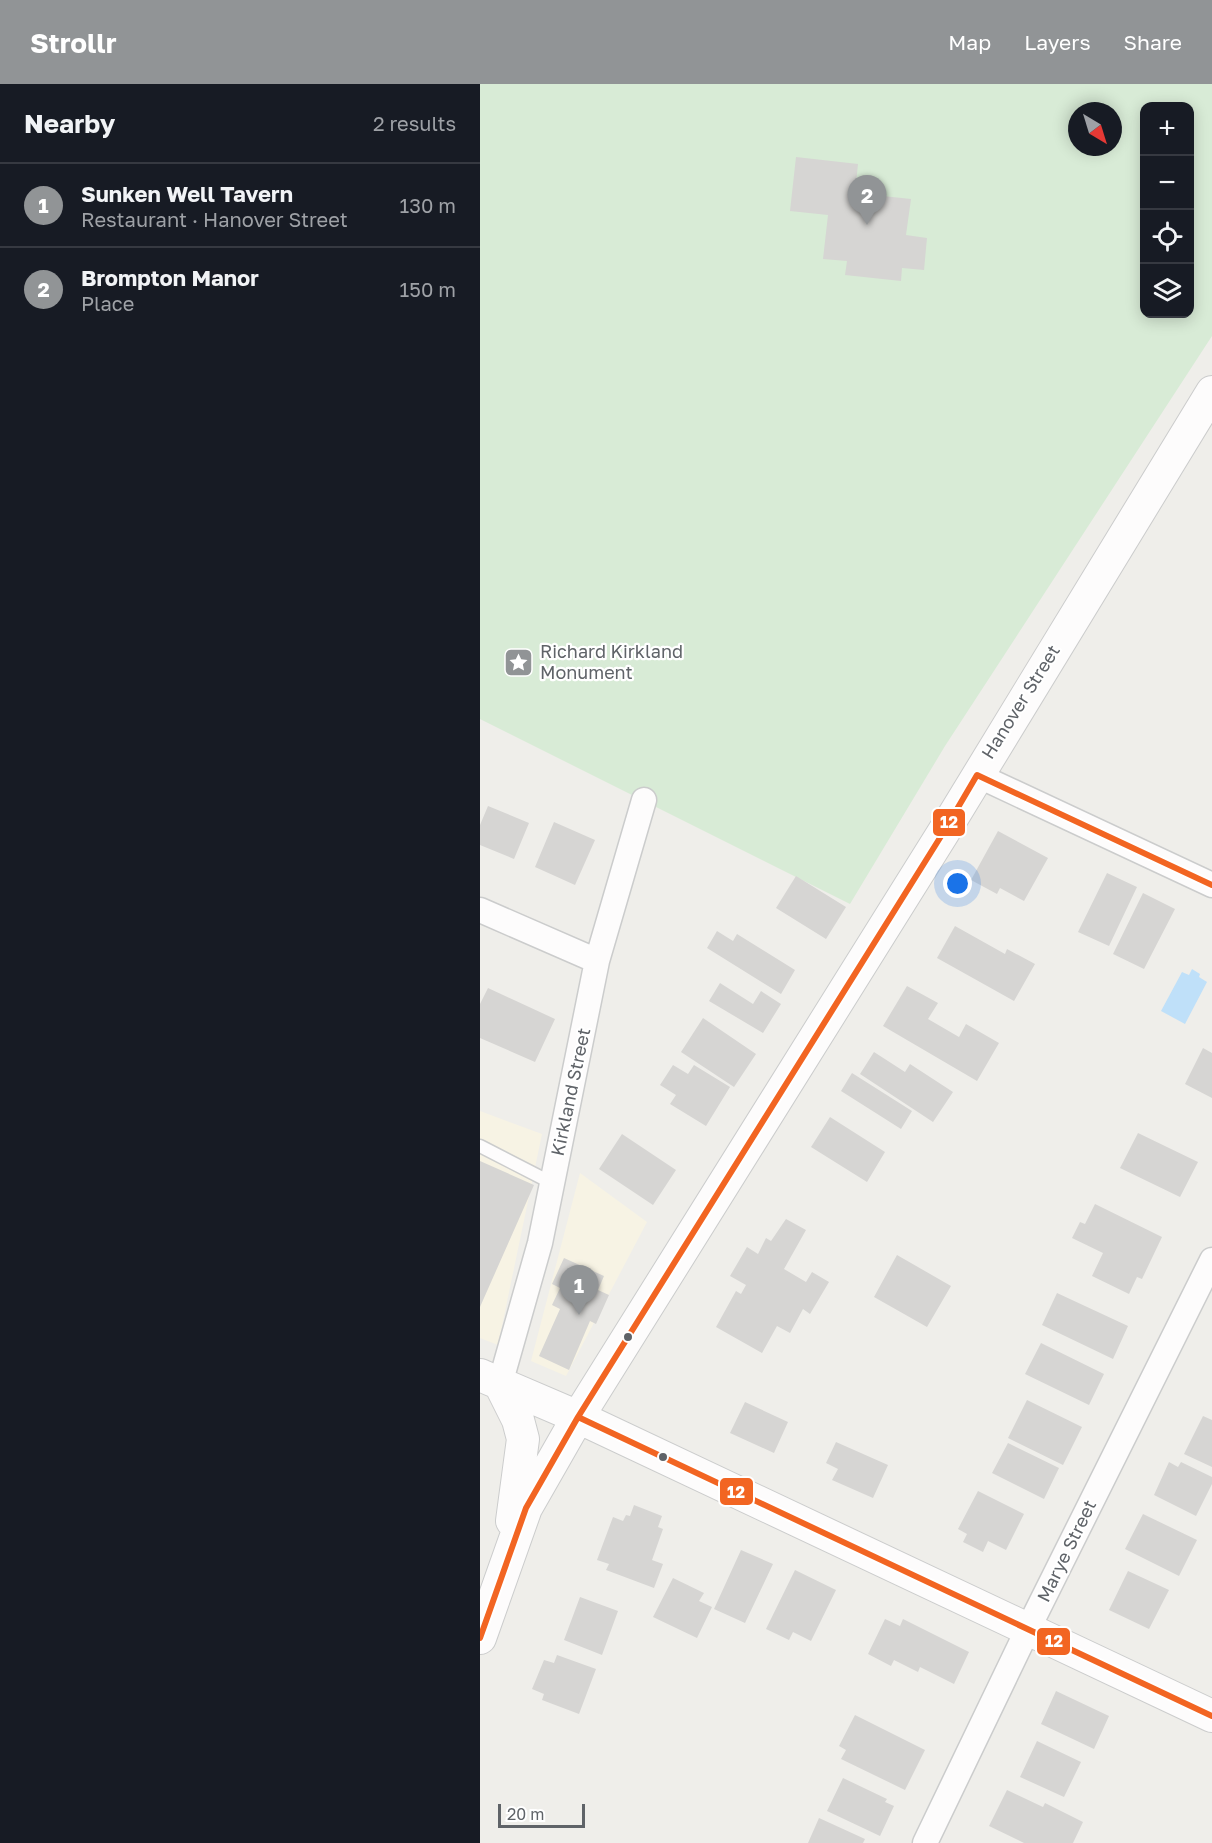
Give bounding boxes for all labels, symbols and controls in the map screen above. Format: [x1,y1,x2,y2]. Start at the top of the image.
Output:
text: Strollr [30,26,117,59]
text: Map [948,29,991,55]
text: Layers [1024,29,1091,55]
text: Share [1124,29,1182,55]
north arrow [1068,102,1122,156]
map controls [1140,102,1194,318]
button: + [1140,102,1194,156]
text: Nearby [24,108,115,139]
text: 2 results [373,111,456,135]
button: − [1140,156,1194,210]
pin: 2 [848,176,886,225]
text: Sunken Well Tavern [81,180,293,207]
text: 1 [38,193,49,217]
text: 130 m [400,193,456,217]
text: Restaurant · Hanover Street [81,207,348,231]
button: locate [1140,210,1194,264]
text: Brompton Manor [81,264,259,291]
button: layers [1140,264,1194,318]
text: 2 [37,277,50,301]
text: 150 m [400,277,456,301]
text: Place [81,291,134,315]
place label: Richard Kirkland Monument [540,640,683,683]
street label: Hanover Street [976,640,1064,763]
place icon: Richard Kirkland Monument [503,646,535,678]
line badge: 12 [932,808,966,837]
text: 12 [940,812,958,832]
your location [943,869,972,898]
street label: Kirkland Street [546,1026,594,1158]
pin: 1 [560,1266,598,1315]
unlabelled marker [622,1331,634,1343]
unlabelled marker [657,1451,669,1463]
line badge: 12 [719,1477,754,1506]
text: 12 [727,1482,745,1502]
street label: Marye Street [1032,1496,1100,1605]
line badge: 12 [1036,1627,1071,1656]
text: 12 [1045,1631,1063,1651]
scale bar [498,1801,585,1828]
text: 20 m [507,1804,544,1824]

